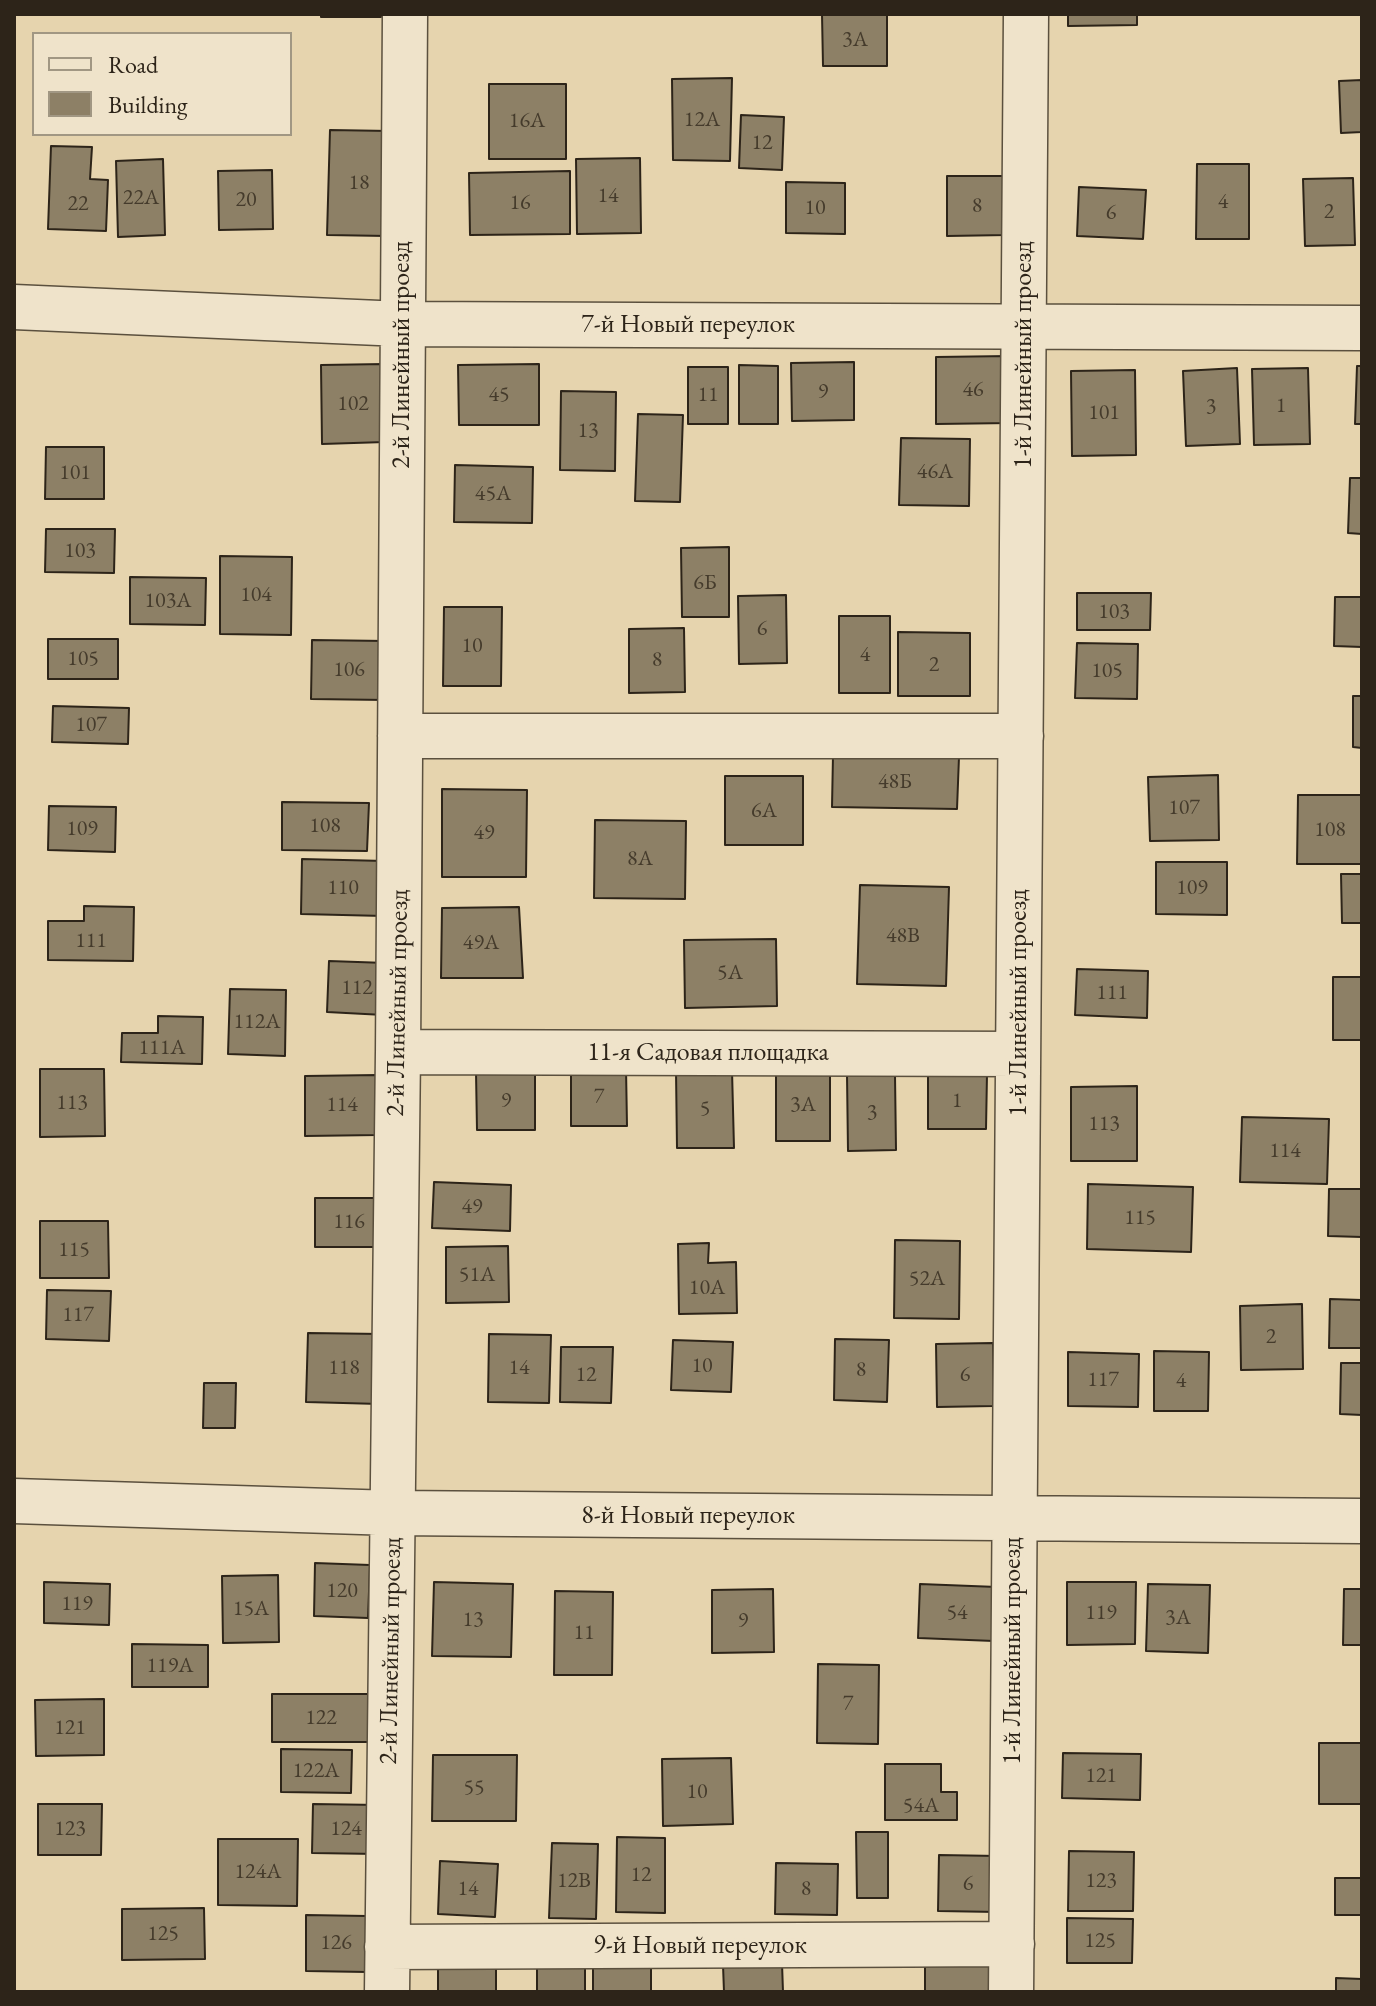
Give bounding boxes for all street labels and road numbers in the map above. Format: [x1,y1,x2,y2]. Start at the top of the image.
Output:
street label: 2-й Линейный проезд [386,241,418,469]
street label: 1-й Линейный проезд [1008,241,1040,469]
street label: 7-й Новый переулок [581,309,795,341]
street label: 2-й Линейный проезд [380,889,416,1117]
street label: 1-й Линейный проезд [1003,889,1035,1117]
street label: 11-я Садовая площадка [587,1037,829,1069]
street label: 8-й Новый переулок [581,1500,795,1532]
street label: 2-й Линейный проезд [373,1537,409,1765]
street label: 1-й Линейный проезд [997,1537,1029,1765]
street label: 9-й Новый переулок [593,1930,807,1962]

